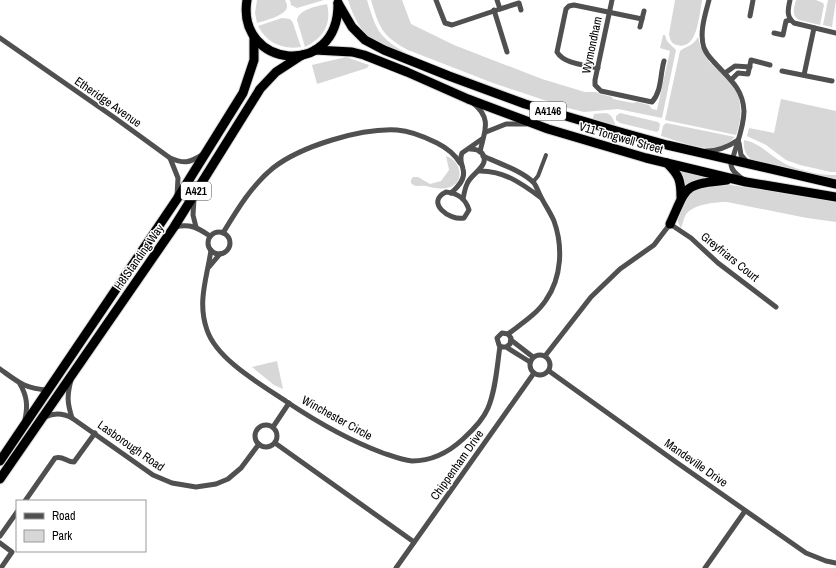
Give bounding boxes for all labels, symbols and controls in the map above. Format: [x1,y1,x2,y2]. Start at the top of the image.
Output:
street label: Wymondham [578,15,606,75]
street label: Etheridge Avenue [71,73,145,131]
road number: A4146 [530,102,566,120]
street label: V11 Tongwell Street [577,118,665,158]
road number: A421 [181,182,211,200]
street label: H8 Standing Way [110,221,168,293]
street label: Greyfriars Court [698,229,763,286]
street label: Winchester Circle [299,392,375,444]
street label: Lasborough Road [94,417,168,475]
street label: Chippenham Drive [427,427,487,503]
street label: Mandeville Drive [661,435,731,491]
legend [16,500,146,552]
text: Road [52,508,76,524]
text: Park [52,528,72,544]

